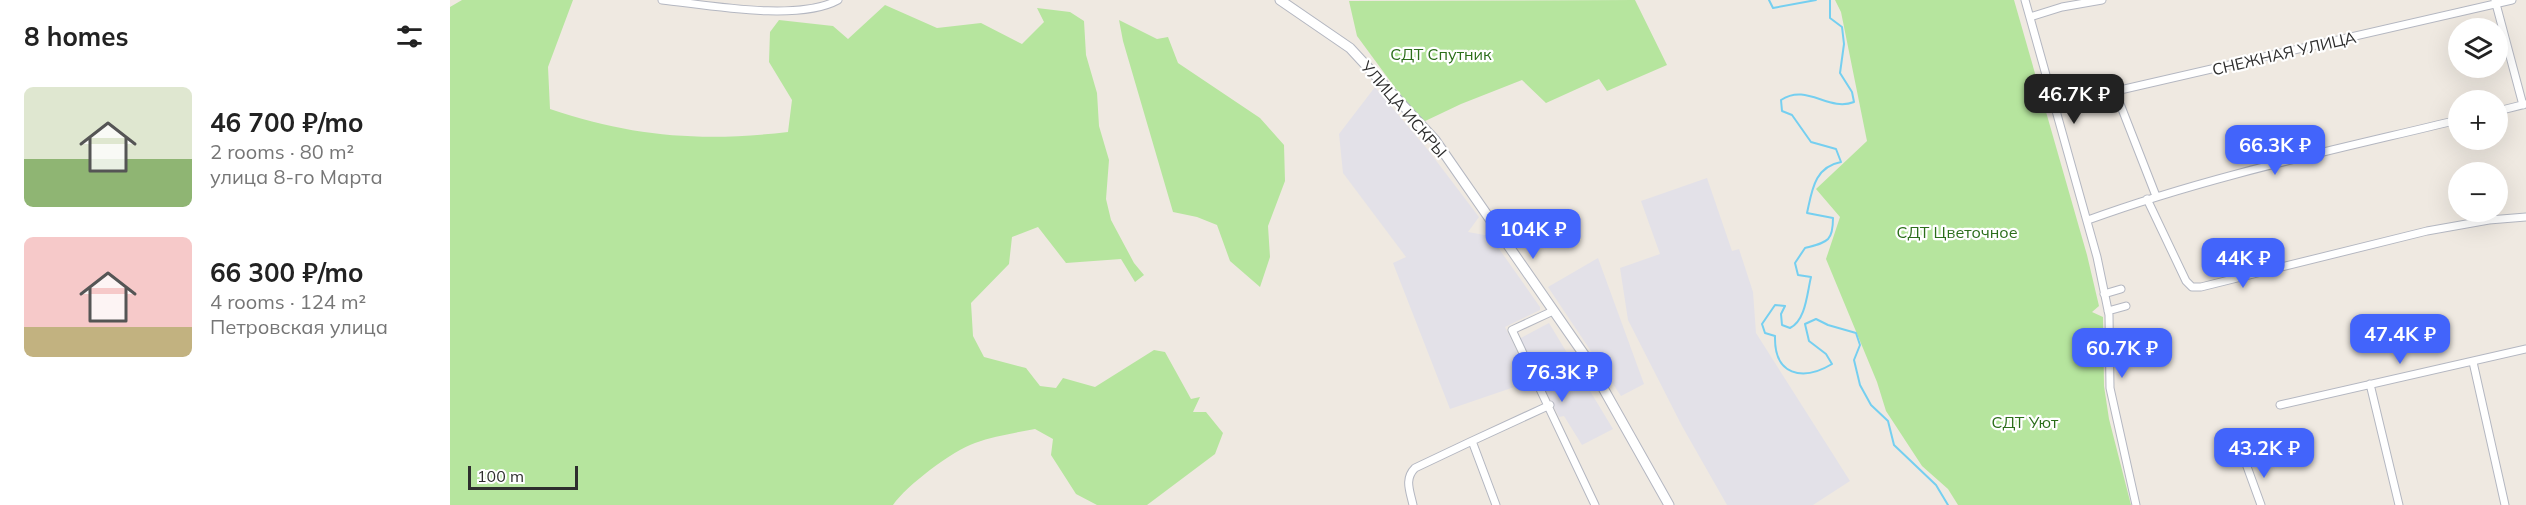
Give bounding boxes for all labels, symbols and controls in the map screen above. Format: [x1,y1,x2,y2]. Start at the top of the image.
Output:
map controls [2448,18,2508,222]
button: layers [2448,18,2508,78]
text: 8 homes [24,20,128,53]
icon: filters [393,20,426,53]
street label: СНЕЖНАЯ УЛИЦА [2210,27,2358,79]
park label: СДТ Спутник [1390,44,1492,64]
street label: УЛИЦА ИСКРЫ [1356,56,1451,161]
pin: 46.7K ₽ [2019,74,2129,125]
text: 46.7K ₽ [2038,81,2110,106]
button: + [2448,90,2508,150]
text: 46 700 ₽/mo [210,106,363,139]
icon: home [72,111,144,183]
pin: 66.3K ₽ [2220,125,2330,176]
text: 66.3K ₽ [2239,132,2311,157]
text: 2 rooms · 80 m² [210,139,354,164]
button: − [2448,162,2508,222]
text: улица 8-го Марта [210,164,383,189]
pin: 104K ₽ [1484,209,1582,260]
text: 104K ₽ [1500,216,1566,241]
park label: СДТ Цветочное [1896,222,2018,242]
pin: 44K ₽ [2201,238,2285,289]
text: 44K ₽ [2216,245,2270,270]
text: 66 300 ₽/mo [210,256,363,289]
icon: home [72,261,144,333]
text: 4 rooms · 124 m² [210,289,366,314]
text: Петровская улица [210,314,388,339]
pin: 47.4K ₽ [2345,314,2455,365]
text: 47.4K ₽ [2364,321,2436,346]
pin: 60.7K ₽ [2067,328,2177,379]
text: 60.7K ₽ [2086,335,2158,360]
pin: 76.3K ₽ [1507,352,1617,403]
text: 76.3K ₽ [1526,359,1598,384]
park label: СДТ Уют [1992,412,2059,432]
pin: 43.2K ₽ [2209,428,2319,479]
text: 43.2K ₽ [2228,435,2300,460]
scale bar [468,463,578,490]
text: 100 m [477,466,524,486]

